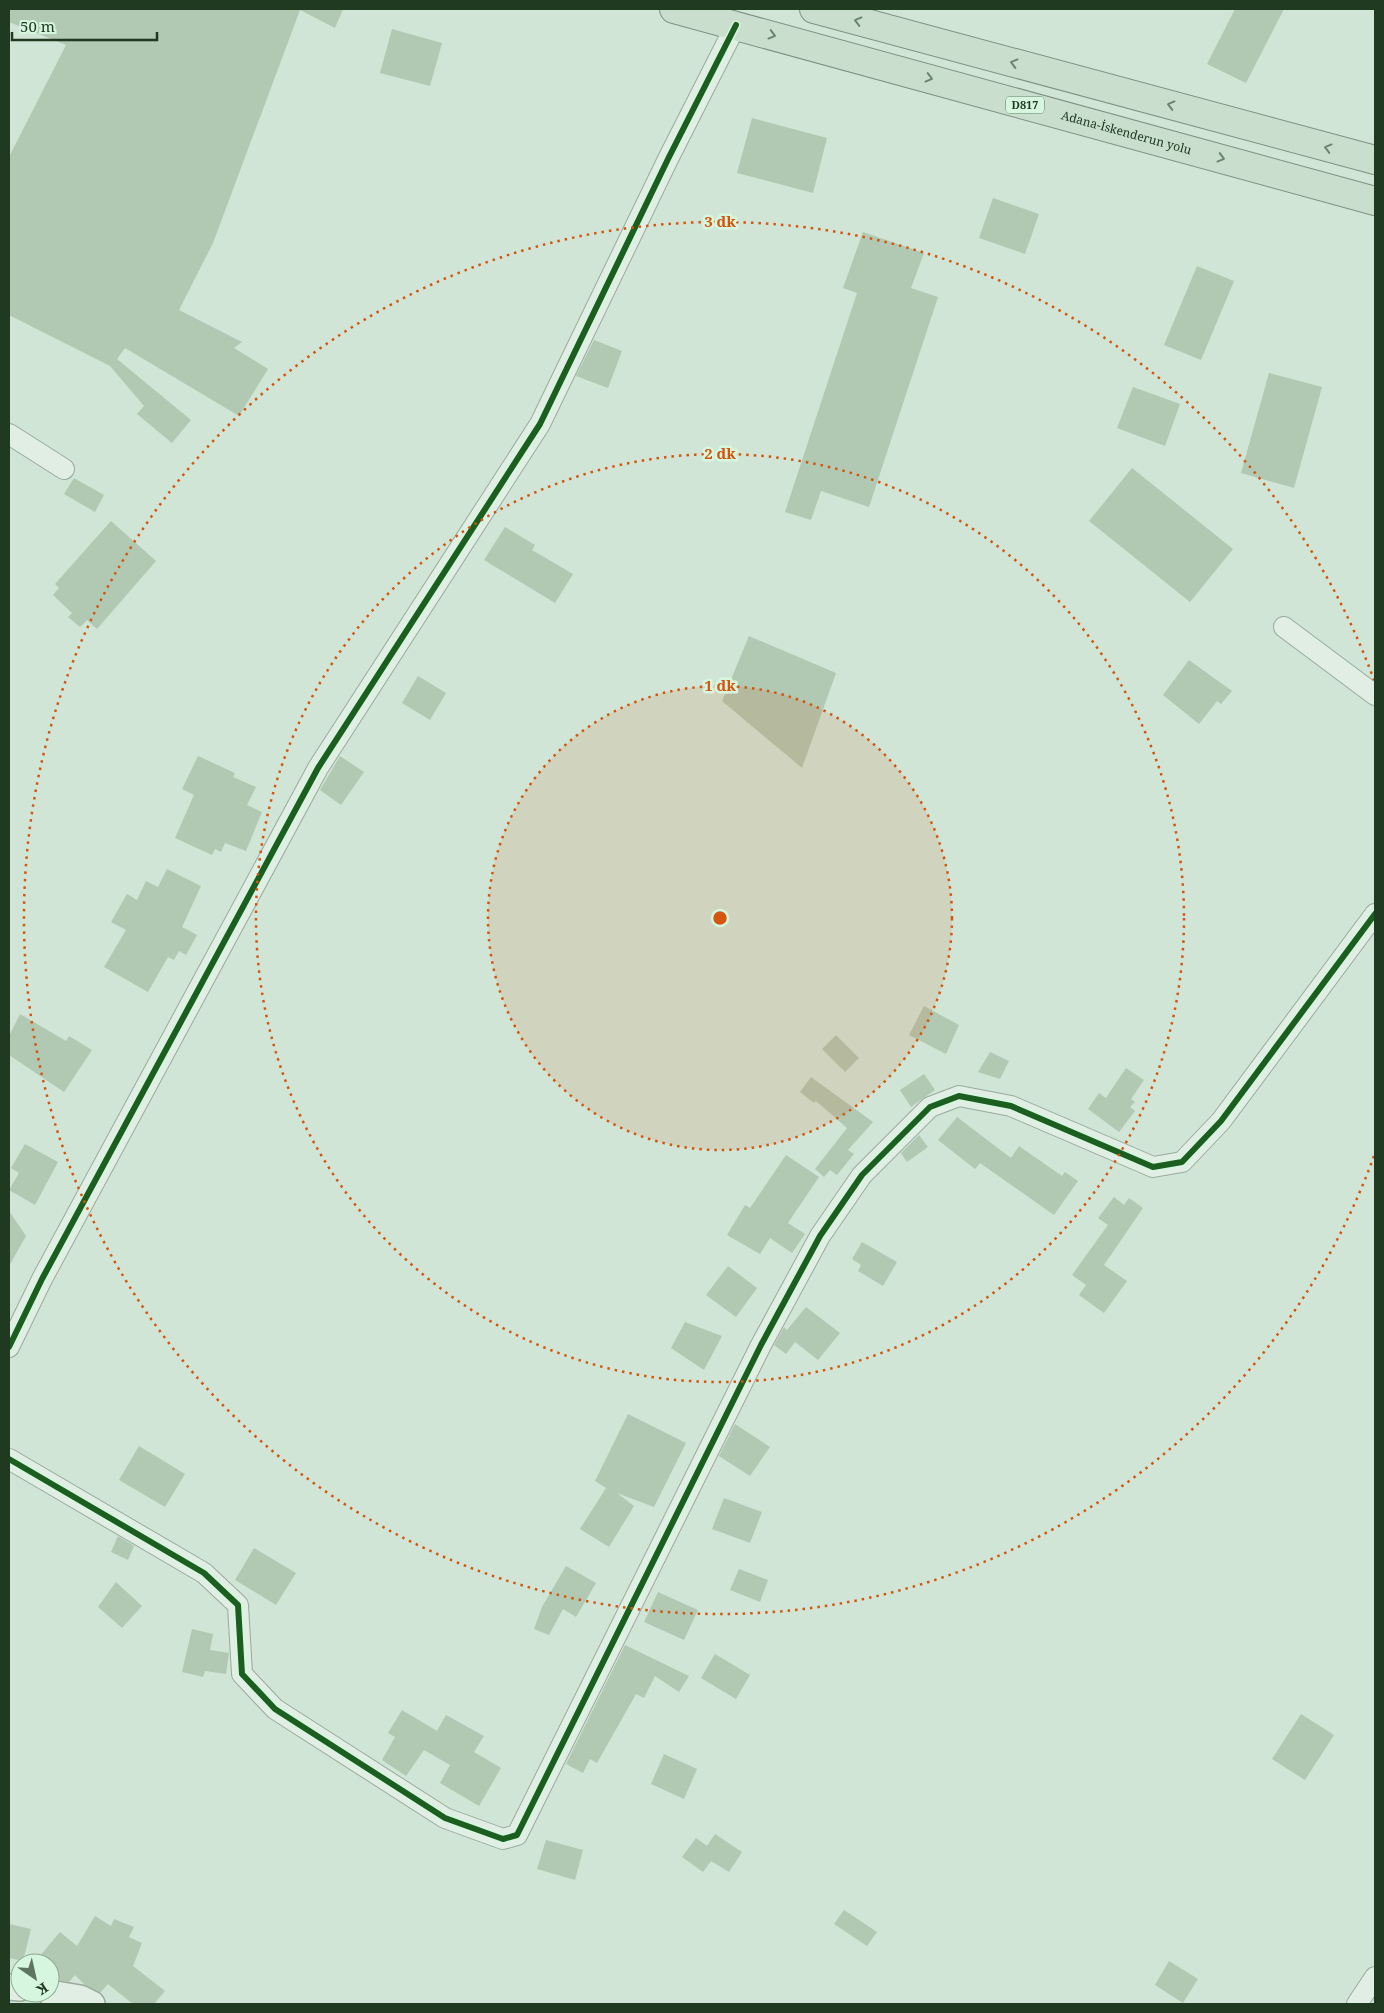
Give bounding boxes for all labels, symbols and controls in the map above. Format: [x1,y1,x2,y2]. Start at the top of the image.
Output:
scale bar [12,10,158,42]
text: 50 m [20,16,55,36]
one-way arrow [854,16,862,26]
one-way arrow [768,30,776,40]
one-way arrow [1010,58,1019,69]
one-way arrow [924,73,932,83]
road number: D817 [1006,96,1044,114]
one-way arrow [1168,101,1176,111]
street label: Adana-İskenderun yolu [1059,106,1194,158]
one-way arrow [1325,143,1333,153]
one-way arrow [1216,153,1224,163]
text: 3 dk [704,211,736,231]
text: 2 dk [704,443,736,463]
text: 1 dk [704,675,736,695]
centre of rings [711,909,729,927]
north arrow [10,1953,60,2003]
text: K [32,1978,52,2000]

